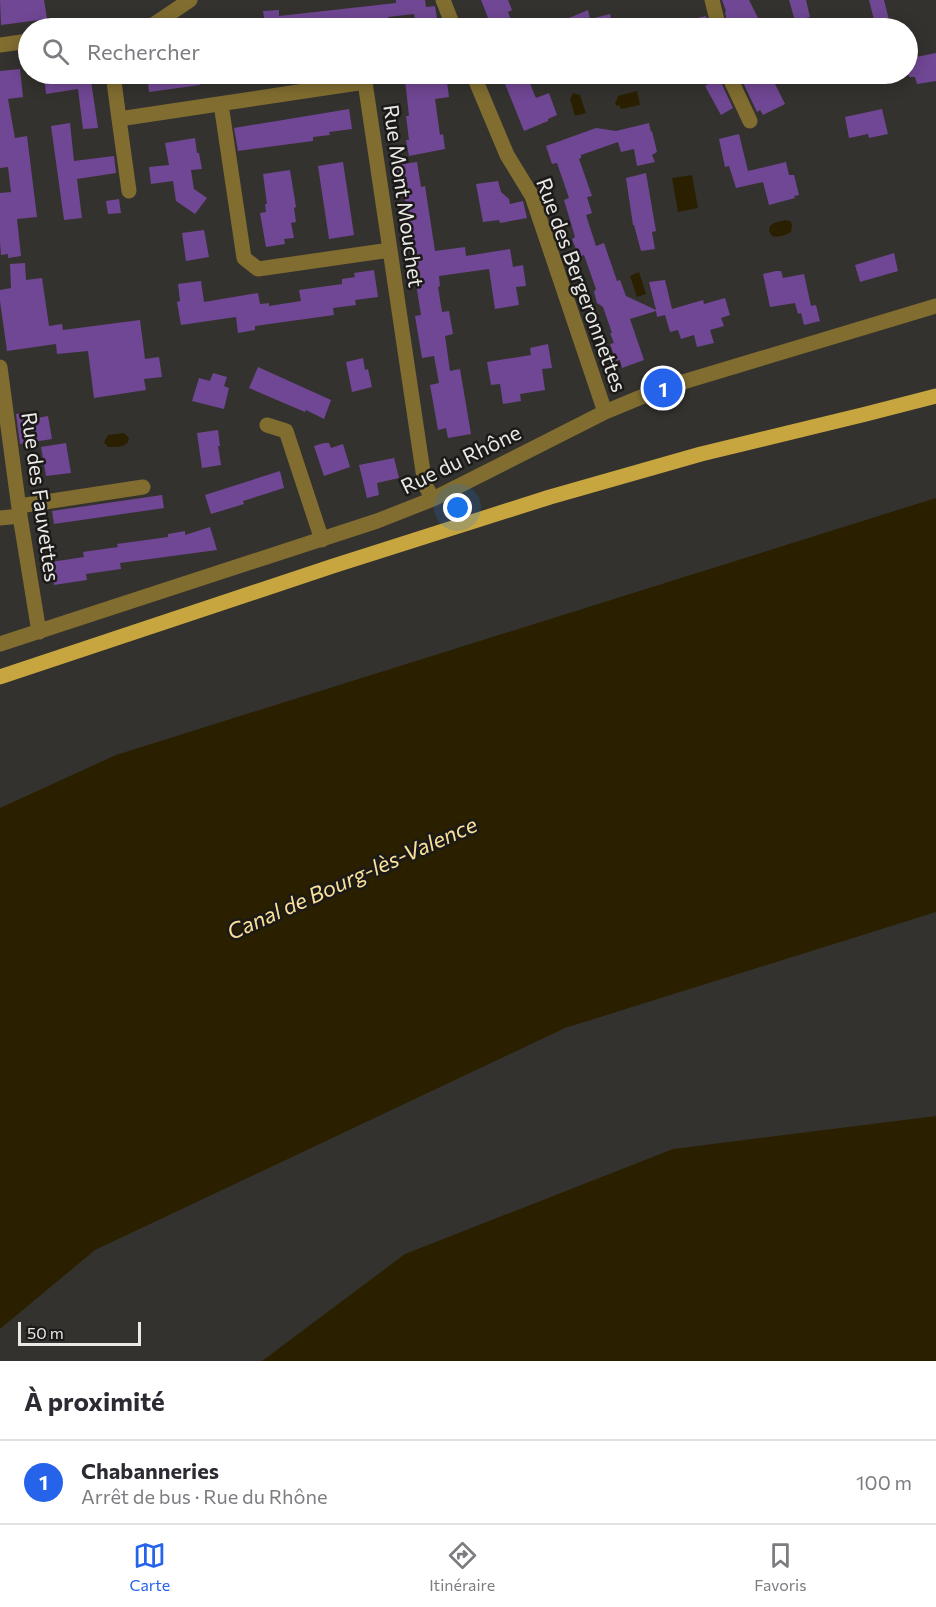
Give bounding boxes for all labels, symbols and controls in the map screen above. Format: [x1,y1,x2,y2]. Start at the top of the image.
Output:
search box [18,18,918,84]
icon: search [39,35,72,68]
text: Rechercher [87,38,200,65]
street label: Rue Mont Mouchet [379,103,430,289]
street label: Rue des Bergeronnettes [532,174,633,395]
pin: 1 [644,366,682,410]
street label: Rue des Fauvettes [17,410,66,583]
street label: Rue du Rhône [396,419,524,498]
your location [443,493,472,522]
water label: Canal de Bourg-lès-Valence [222,810,481,945]
scale bar [18,1319,141,1346]
text: 50 m [27,1323,64,1342]
text: À proximité [24,1385,165,1416]
text: Chabanneries [81,1457,219,1484]
text: 1 [39,1470,48,1494]
text: 100 m [856,1470,912,1494]
text: Arrêt de bus · Rue du Rhône [81,1484,328,1508]
tab: Carte [130,1539,170,1594]
tab: Itinéraire [429,1539,495,1594]
tab: Favoris [754,1539,806,1594]

